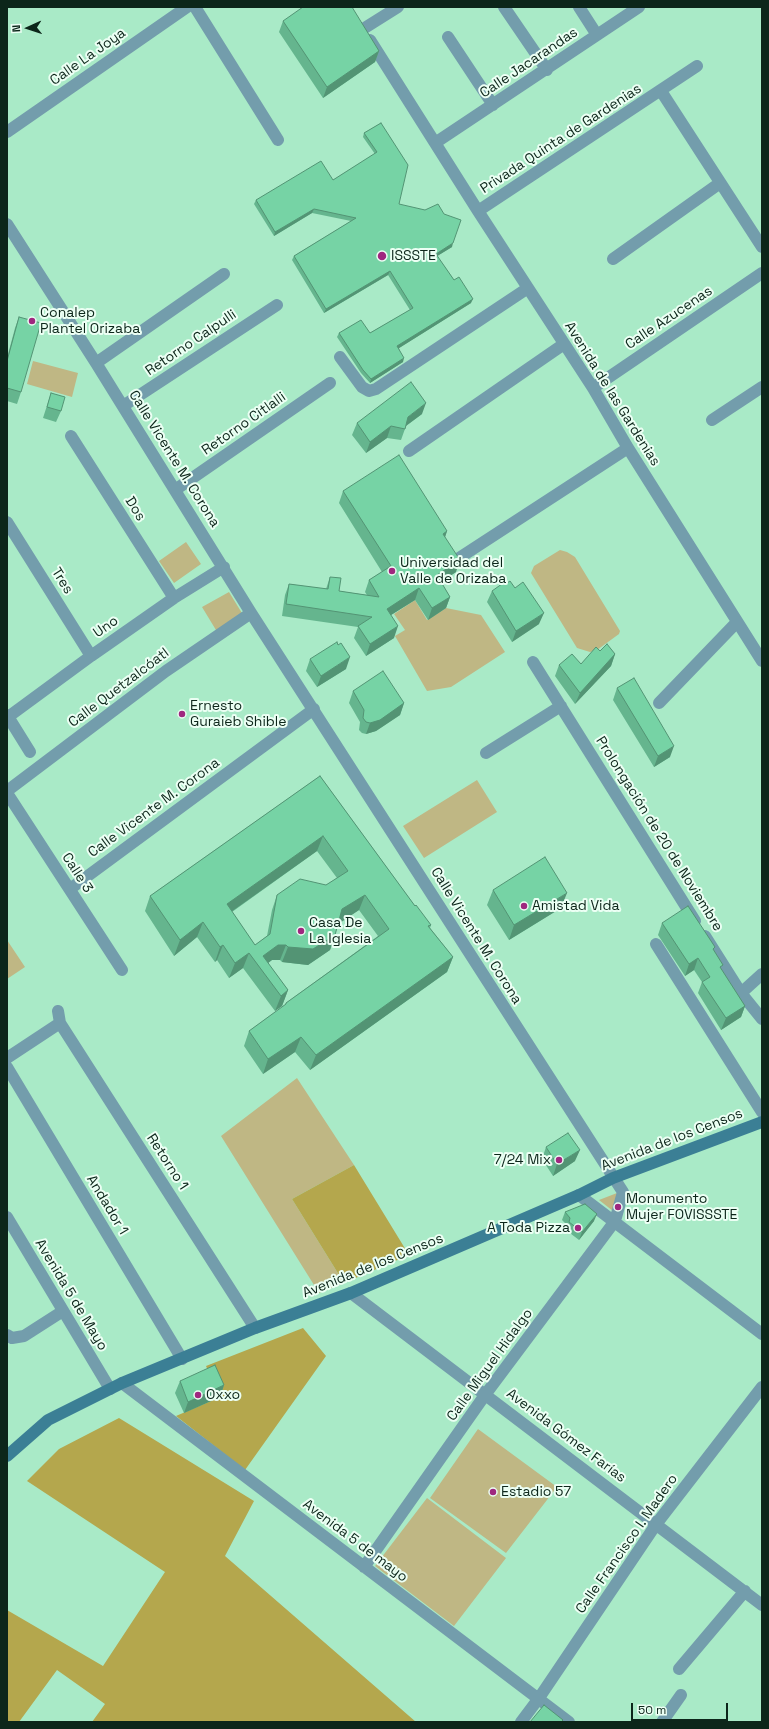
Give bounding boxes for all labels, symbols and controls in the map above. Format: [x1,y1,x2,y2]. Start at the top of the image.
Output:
north arrow [8,8,48,48]
street label: Calle Jacarandas [477,24,581,102]
text: N [9,25,23,33]
street label: Calle La Joya [47,25,129,89]
street label: Privada Quinta de Gardenias [477,81,645,197]
place label: ISSSTE [391,248,436,264]
marker: ISSSTE [376,250,388,262]
street label: Calle Azucenas [622,283,716,353]
place label: Conalep Plantel Orizaba [40,305,140,338]
street label: Retorno Calpulli [142,306,240,380]
marker: Conalep Plantel Orizaba [27,316,37,326]
street label: Avenida de las Gardenias [561,319,663,469]
street label: Calle Vicente M. Corona [125,387,223,531]
street label: Retorno Citlalli [199,389,289,459]
street label: Dos [121,494,149,524]
place label: Universidad del Valle de Orizaba [400,555,506,588]
street label: Tres [47,565,77,597]
marker: Universidad del Valle de Orizaba [387,566,397,576]
street label: Uno [90,613,122,641]
street label: Calle Quetzalcóatl [65,645,173,731]
place label: Ernesto Guraieb Shible [190,698,287,730]
marker: Ernesto Guraieb Shible [177,709,187,719]
street label: Prolongación de 20 de Noviembre [592,734,726,934]
street label: Calle Vicente M. Corona [85,755,223,861]
street label: Calle 3 [58,850,96,896]
street label: Calle Vicente M. Corona [427,864,525,1008]
place label: Amistad Vida [532,898,620,914]
marker: Amistad Vida [519,901,529,911]
place label: Casa De La Iglesia [309,915,371,948]
marker: Casa De La Iglesia [296,926,306,936]
street label: Avenida de los Censos [599,1105,745,1175]
street label: Retorno 1 [143,1131,191,1193]
place label: 7/24 Mix [494,1152,551,1168]
marker: 7/24 Mix [554,1155,564,1165]
street label: Andador 1 [83,1172,131,1238]
place label: Monumento Mujer FOVISSSTE [626,1191,737,1224]
marker: Monumento Mujer FOVISSSTE [613,1202,623,1212]
place label: A Toda Pizza [487,1220,570,1236]
marker: A Toda Pizza [573,1223,583,1233]
street label: Avenida de los Censos [300,1230,446,1302]
street label: Avenida 5 de Mayo [31,1236,111,1354]
street label: Calle Miguel Hidalgo [444,1305,536,1425]
street label: Avenida Gómez Farías [503,1386,629,1486]
place label: Oxxo [206,1387,240,1403]
marker: Oxxo [193,1390,203,1400]
street label: Calle Francisco I. Madero [572,1471,682,1617]
place label: Estadio 57 [501,1484,571,1500]
marker: Estadio 57 [488,1487,498,1497]
street label: Avenida 5 de mayo [299,1496,411,1586]
scale bar [633,1695,730,1721]
text: 50 m [638,1702,666,1718]

